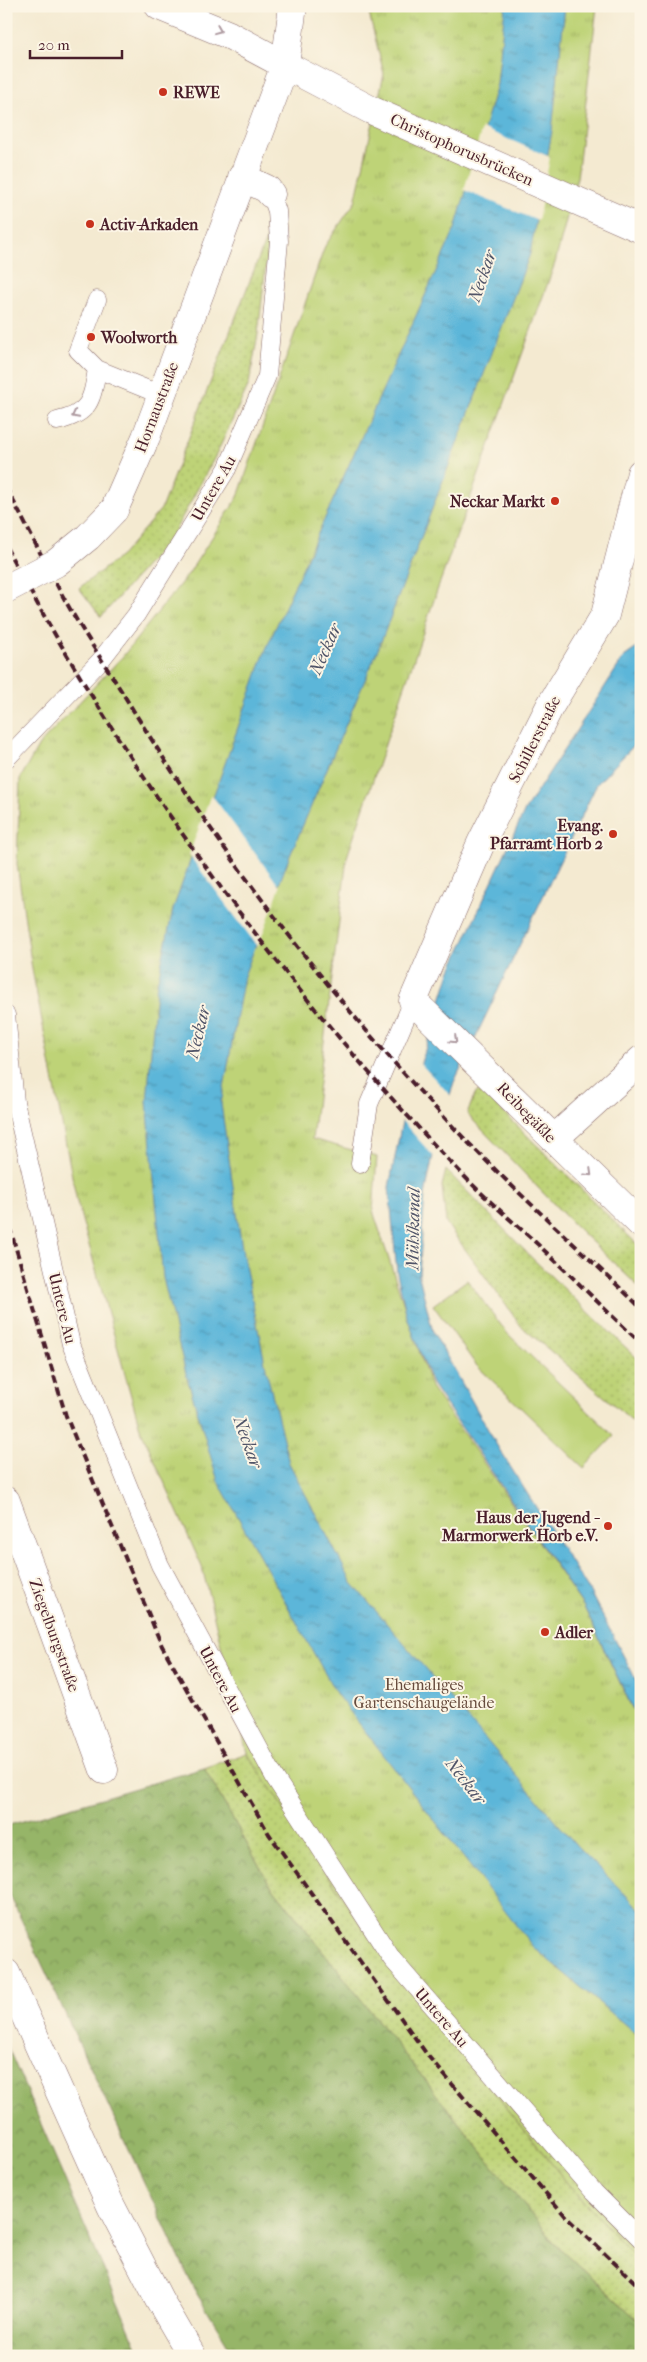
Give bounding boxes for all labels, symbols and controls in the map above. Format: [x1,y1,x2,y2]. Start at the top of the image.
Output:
one-way arrow [213,24,222,35]
scale bar [30,28,122,60]
text: 20 m [38,36,70,54]
place label: REWE [173,83,220,102]
marker: REWE [157,86,169,98]
street label: Christophorusbrücken [387,109,537,190]
place label: Activ-Arkaden [99,215,199,234]
marker: Activ-Arkaden [84,218,96,230]
water label: Neckar [463,246,502,306]
place label: Woolworth [100,328,178,347]
marker: Woolworth [85,331,97,343]
street label: Hornaustraße [130,359,182,455]
one-way arrow [71,409,80,419]
street label: Untere Au [187,452,240,524]
place label: Neckar Markt [450,492,545,511]
marker: Neckar Markt [549,495,561,507]
water label: Neckar [305,619,347,679]
street label: Schillerstraße [504,693,564,786]
place label: Evang. Pfarramt Horb 2 [490,816,603,853]
marker: Evang. Pfarramt Horb 2 [607,828,619,840]
water label: Neckar [182,1002,216,1062]
one-way arrow [448,1034,457,1043]
street label: Reibegäßle [493,1078,560,1147]
one-way arrow [583,1167,592,1176]
water label: Mühlkanal [402,1185,425,1272]
street label: Untere Au [45,1271,81,1346]
water label: Neckar [228,1412,267,1473]
place label: Haus der Jugend - Marmorwerk Horb e.V. [441,1508,601,1545]
marker: Haus der Jugend - Marmorwerk Horb e.V. [602,1520,614,1532]
street label: Ziegelburgstraße [25,1576,84,1695]
place label: Adler [554,1623,594,1642]
marker: Adler [539,1626,551,1638]
street label: Untere Au [195,1643,246,1716]
park label: Ehemaliges Gartenschaugelände [354,1675,495,1712]
water label: Neckar [440,1753,492,1810]
street label: Untere Au [411,1984,473,2051]

